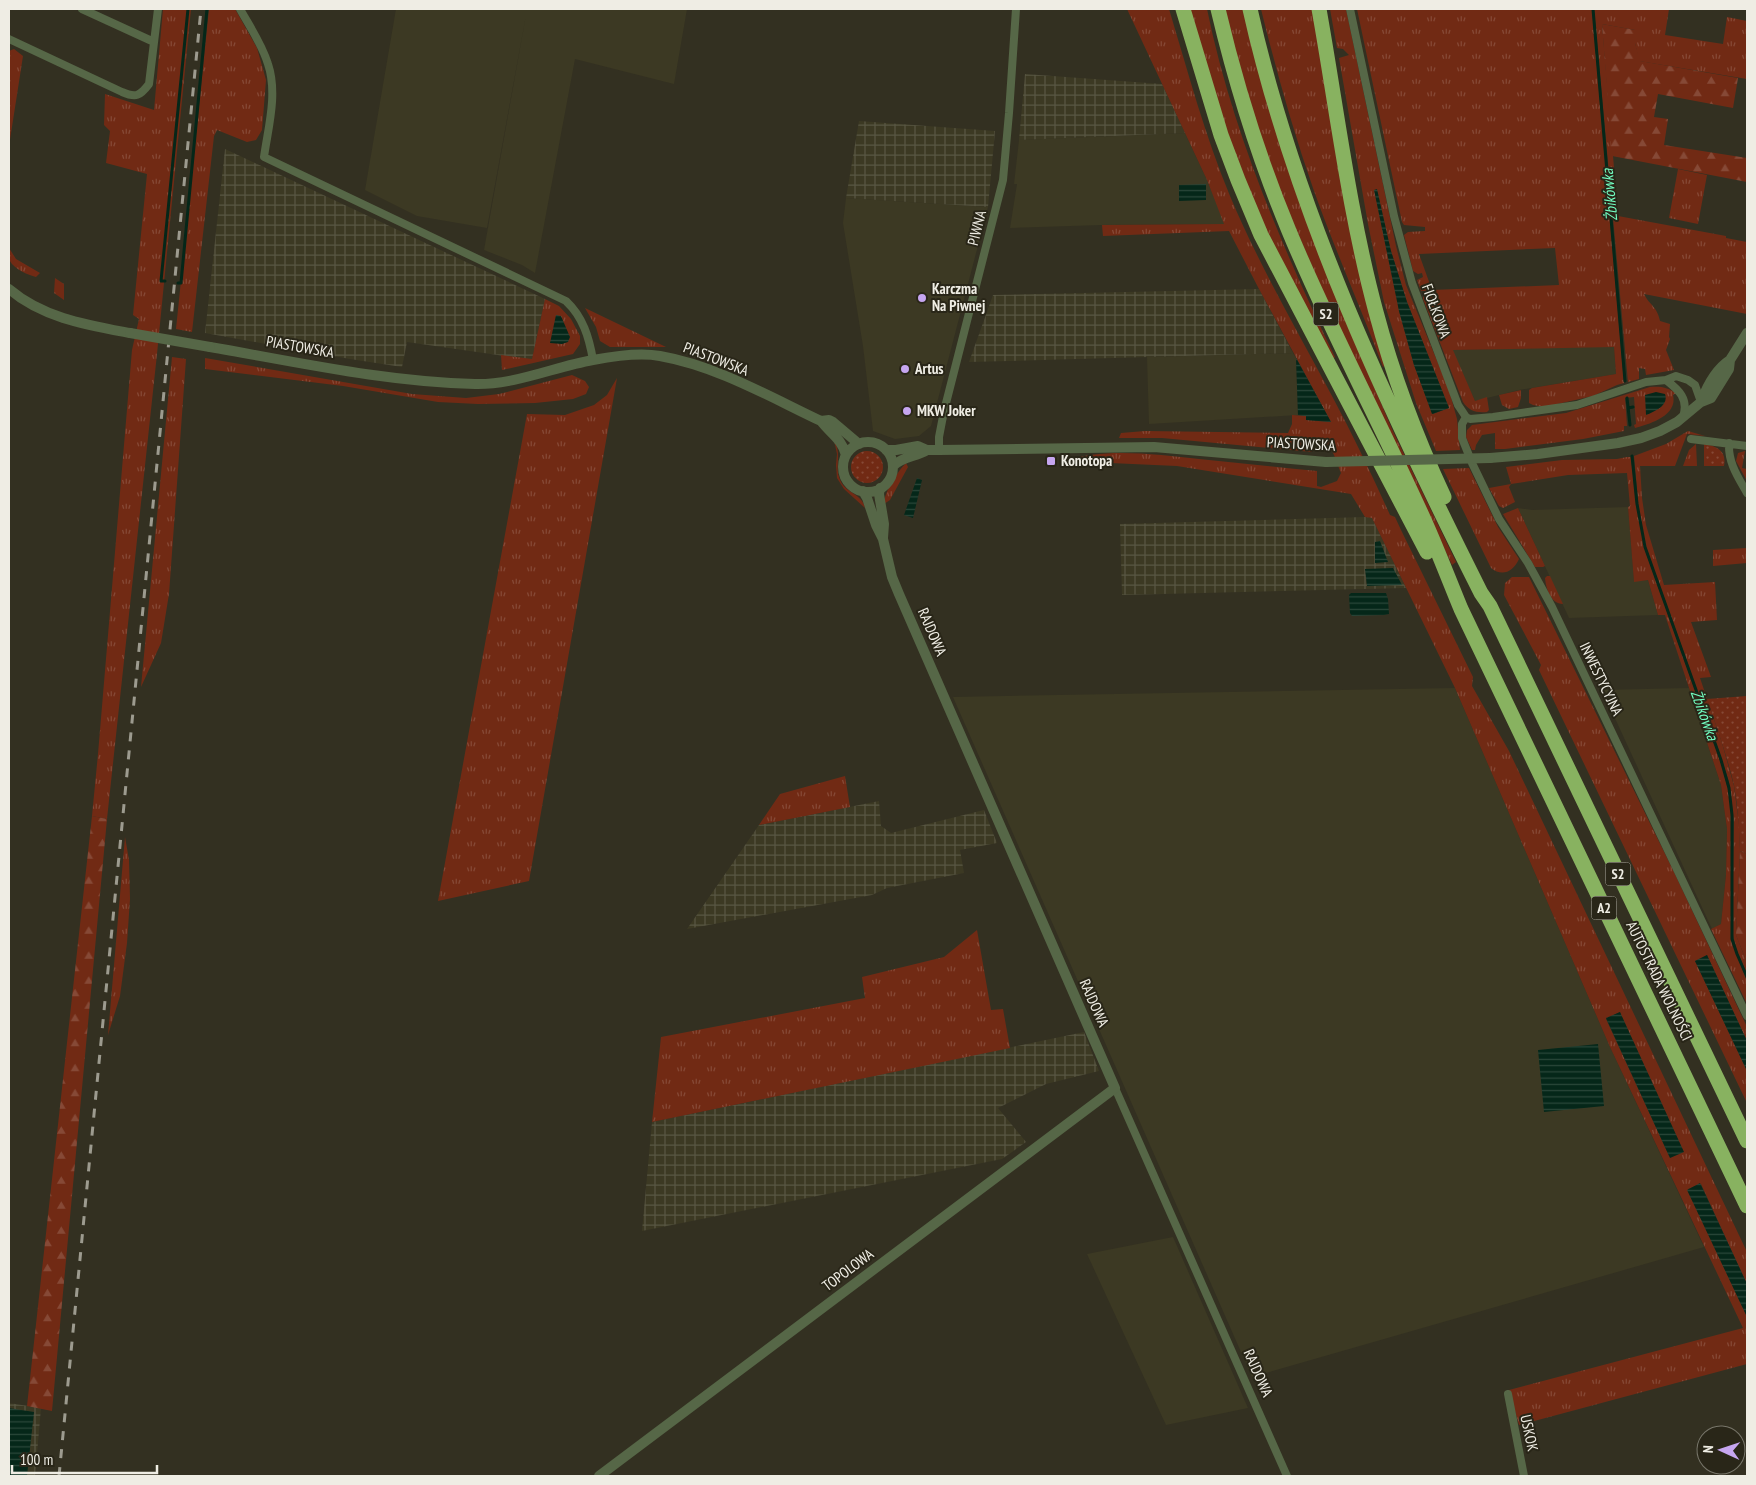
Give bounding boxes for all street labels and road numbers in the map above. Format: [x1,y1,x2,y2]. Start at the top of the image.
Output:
street label: PIWNA [963,207,990,247]
street label: FIOŁKOWA [1418,281,1455,341]
road number: S2 [1314,302,1338,326]
street label: PIASTOWSKA [265,331,336,362]
street label: PIASTOWSKA [681,337,752,380]
street label: PIASTOWSKA [1266,432,1337,455]
street label: RAJDOWA [914,605,951,659]
street label: INWESTYCYJNA [1576,639,1628,719]
road number: S2 [1606,862,1630,886]
road number: A2 [1592,896,1616,920]
street label: AUTOSTRADA WOLNOŚCI [1622,918,1697,1044]
street label: RAJDOWA [1076,976,1114,1030]
street label: TOPOLOWA [818,1244,878,1295]
street label: RAJDOWA [1240,1346,1278,1400]
street label: USKOK [1516,1413,1543,1454]

